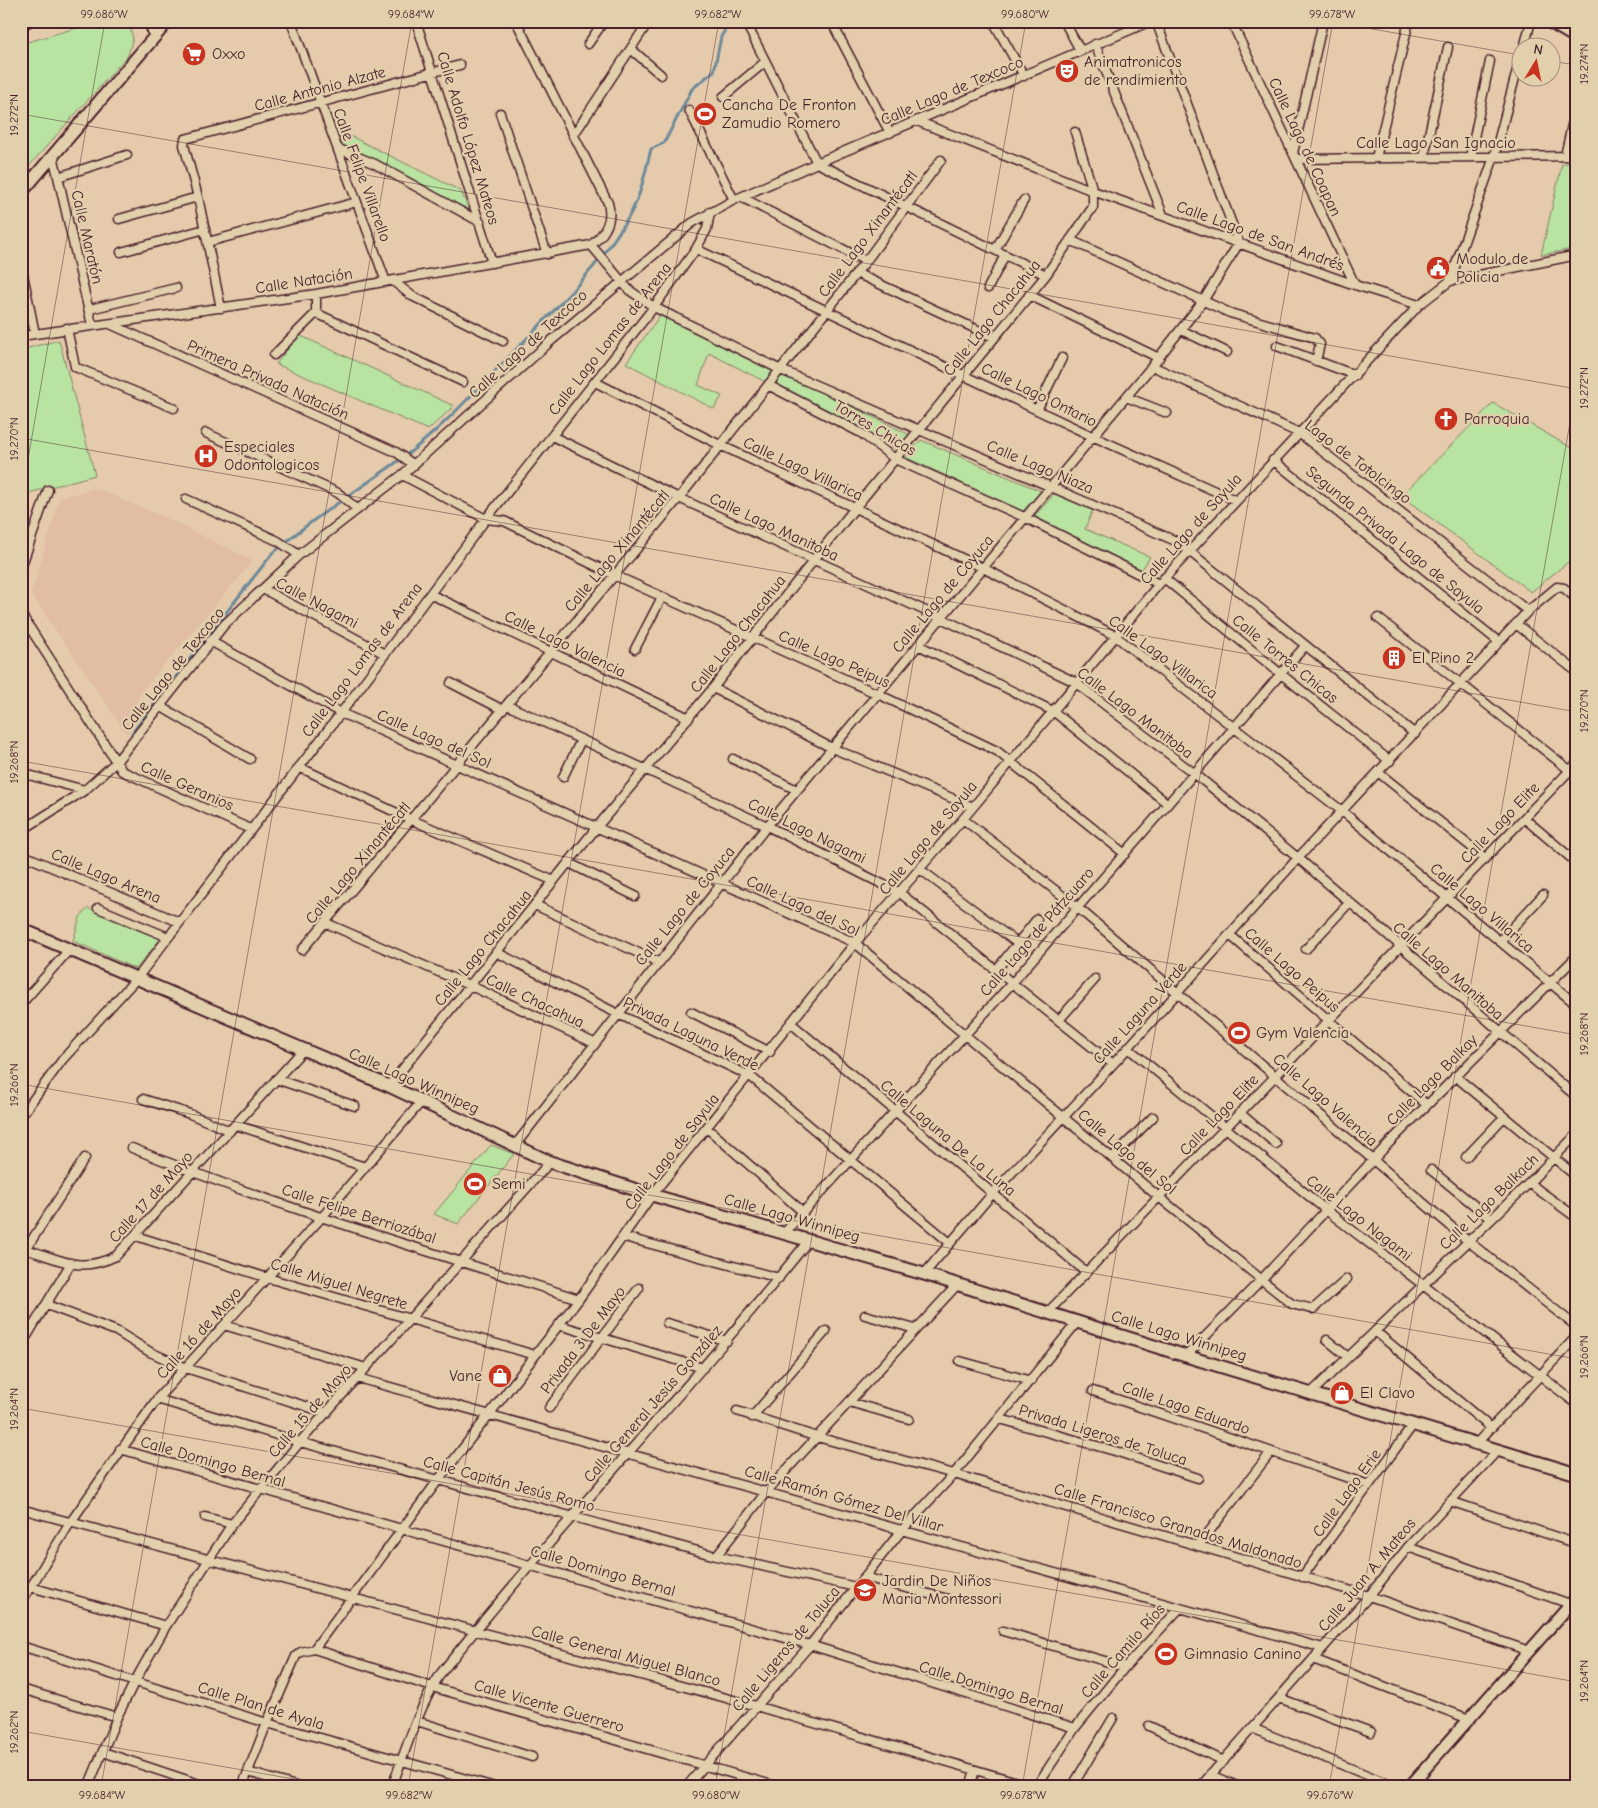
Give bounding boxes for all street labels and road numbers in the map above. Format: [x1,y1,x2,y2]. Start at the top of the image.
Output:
street label: Calle Adolfo López Mateos [433,49,503,227]
street label: Calle Lago de Texcoco [878,53,1026,129]
street label: Calle Antonio Alzate [252,63,388,115]
street label: Calle Lago de Coapan [1265,75,1345,219]
street label: Calle Felipe Villarello [329,106,395,244]
street label: Calle Lago San Ignacio [1356,134,1516,152]
street label: Calle Lago Xinantécatl [815,167,921,301]
street label: Calle Maratón [67,188,107,286]
street label: Calle Lago de San Andrés [1174,197,1347,275]
street label: Calle Lago Chacahua [940,256,1044,380]
street label: Calle Lago Lomas de Arena [545,259,675,419]
street label: Calle Natación [254,264,354,298]
street label: Calle Lago de Texcoco [465,286,591,402]
street label: Primera Privada Natación [184,336,352,424]
street label: Calle Lago Ontario [978,359,1100,431]
street label: Torres Chicas [831,396,920,460]
street label: Lago de Totolcingo [1301,416,1415,508]
street label: Calle Lago Villarica [740,433,866,505]
street label: Calle Lago Niaza [984,436,1096,498]
street label: Segunda Privada Lago de Sayula [1302,462,1488,618]
street label: Calle Lago de Sayula [1137,470,1245,588]
street label: Calle Lago Xinantécatl [561,486,673,616]
street label: Calle Lago Manitoba [707,489,841,565]
street label: Calle Lago de Coyuca [889,531,997,657]
street label: Calle Lago Chacahua [686,572,790,696]
street label: Calle Nagami [273,574,361,632]
street label: Calle Lago Lomas de Arena [298,579,426,741]
street label: Calle Lago de Texcoco [118,604,228,734]
street label: Calle Lago Valencia [501,607,629,681]
street label: Calle Lago Villarica [1105,611,1221,703]
street label: Calle Torres Chicas [1228,611,1342,707]
street label: Calle Lago Peipus [776,626,893,692]
street label: Calle Lago Manitoba [1074,664,1196,762]
street label: Calle Lago del Sol [374,706,494,772]
street label: Calle Geranios [138,757,237,815]
street label: Calle Lago de Sayula [875,778,981,898]
street label: Calle Lago Elite [1457,779,1543,867]
street label: Calle Lago Nagami [745,795,869,867]
street label: Calle Lago Xinantécatl [302,798,414,928]
street label: Calle Lago de Coyuca [631,843,739,969]
street label: Calle Lago Arena [49,845,163,907]
street label: Calle Lago Villarica [1426,859,1538,957]
street label: Calle Lago de Pátzcuaro [976,864,1098,1000]
street label: Calle Lago del Sol [744,872,862,940]
street label: Calle Lago Chacahua [431,886,535,1010]
street label: Calle Lago Manitoba [1389,918,1507,1024]
street label: Calle Lago Peipus [1241,924,1343,1016]
street label: Calle Laguna Verde [1089,958,1191,1068]
street label: Calle Chacahua [483,970,587,1032]
street label: Privada Laguna Verde [620,993,762,1075]
street label: Calle Lago Balkay [1383,1030,1482,1129]
street label: Calle Lago Winnipeg [346,1044,482,1118]
street label: Calle Lago Valencia [1269,1050,1381,1150]
street label: Calle Lago Elite [1176,1071,1262,1159]
street label: Calle Laguna De La Luna [877,1076,1019,1200]
street label: Calle Lago de Sayula [621,1090,723,1214]
street label: Calle Lago del Sol [1074,1106,1180,1198]
street label: Calle 17 de Mayo [105,1148,197,1246]
street label: Calle Lago Balkach [1436,1150,1542,1254]
street label: Calle Lago Nagami [1303,1171,1415,1265]
street label: Calle Felipe Berriozábal [280,1181,438,1247]
street label: Calle Lago Winnipeg [722,1190,862,1246]
street label: Calle Miguel Negrete [268,1255,410,1313]
street label: Calle 16 de Mayo [153,1283,245,1383]
street label: Privada 3 De Mayo [537,1283,629,1397]
street label: Calle Lago Winnipeg [1109,1307,1249,1365]
street label: Calle General Jesús González [580,1322,726,1486]
street label: Calle 15 de Mayo [265,1361,355,1461]
street label: Calle Lago Eduardo [1120,1378,1252,1438]
street label: Privada Ligeros de Toluca [1017,1401,1189,1469]
street label: Calle Domingo Bernal [138,1433,288,1491]
street label: Calle Lago Erie [1309,1445,1385,1541]
street label: Calle Capitán Jesús Romo [421,1452,597,1516]
street label: Calle Ramón Gómez Del Villar [742,1462,946,1536]
street label: Calle Francisco Granados Maldonado [1052,1480,1304,1572]
street label: Calle Juan A. Mateos [1314,1514,1420,1635]
street label: Calle Domingo Bernal [528,1542,678,1600]
street label: Calle Ligeros de Toluca [728,1583,844,1715]
street label: Calle Camilo Ríos [1077,1600,1169,1702]
street label: Calle General Miguel Blanco [529,1622,723,1690]
street label: Calle Domingo Bernal [917,1657,1065,1719]
street label: Calle Vicente Guerrero [472,1676,626,1736]
street label: Calle Plan de Ayala [196,1678,326,1734]

